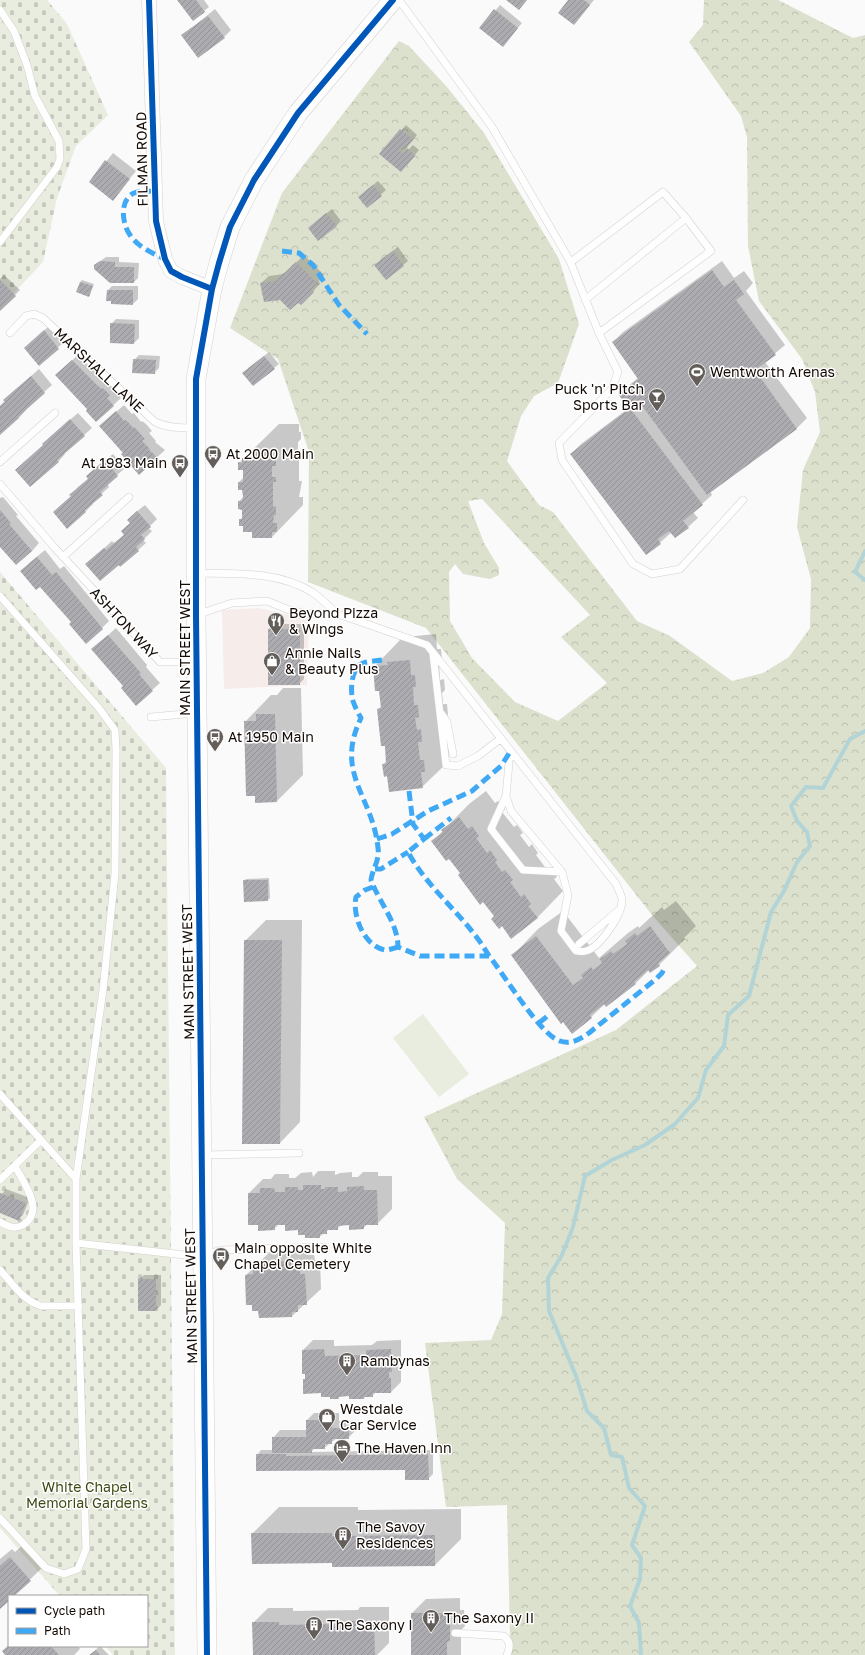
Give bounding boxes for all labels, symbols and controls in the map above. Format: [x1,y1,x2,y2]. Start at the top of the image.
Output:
street label: FILMAN ROAD [132,111,151,207]
street label: MARSHALL LANE [51,324,148,416]
sports icon: Wentworth Arenas [687,362,707,387]
place label: Wentworth Arenas [710,363,835,380]
place label: Puck 'n' Pitch Sports Bar [554,380,645,413]
bar icon: Puck 'n' Pitch Sports Bar [647,387,667,412]
bus stop icon: At 2000 Main [203,444,223,469]
place label: At 2000 Main [226,445,314,462]
bus stop icon: At 1983 Main [170,453,190,478]
place label: At 1983 Main [81,454,167,471]
street label: MAIN STREET WEST [176,580,193,716]
street label: ASHTON WAY [87,583,162,662]
place label: Beyond Pizza & Wings [289,604,378,637]
restaurant icon: Beyond Pizza & Wings [266,611,286,636]
place label: Annie Nails & Beauty Plus [285,644,379,677]
shop icon: Annie Nails & Beauty Plus [262,651,282,676]
bus stop icon: At 1950 Main [205,727,225,752]
place label: At 1950 Main [228,728,314,745]
street label: MAIN STREET WEST [178,904,197,1040]
street label: MAIN STREET WEST [181,1228,200,1364]
place label: Main opposite White Chapel Cemetery [234,1239,372,1272]
bus stop icon: Main opposite White Chapel Cemetery [211,1246,231,1271]
building icon: Rambynas [337,1351,357,1376]
place label: Rambynas [360,1352,430,1369]
place label: Westdale Car Service [340,1400,417,1433]
shop icon: Westdale Car Service [317,1407,337,1432]
hotel icon: The Haven Inn [332,1438,352,1463]
place label: The Haven Inn [355,1439,452,1456]
park label: White Chapel Memorial Gardens [26,1478,148,1511]
place label: The Savoy Residences [356,1518,433,1551]
building icon: The Savoy Residences [333,1525,353,1550]
legend [8,1595,148,1647]
text: Cycle path [44,1603,105,1618]
building icon: The Saxony II [421,1608,441,1633]
place label: The Saxony II [444,1609,534,1626]
building icon: The Saxony I [304,1615,324,1640]
place label: The Saxony I [327,1616,413,1633]
text: Path [44,1623,71,1638]

